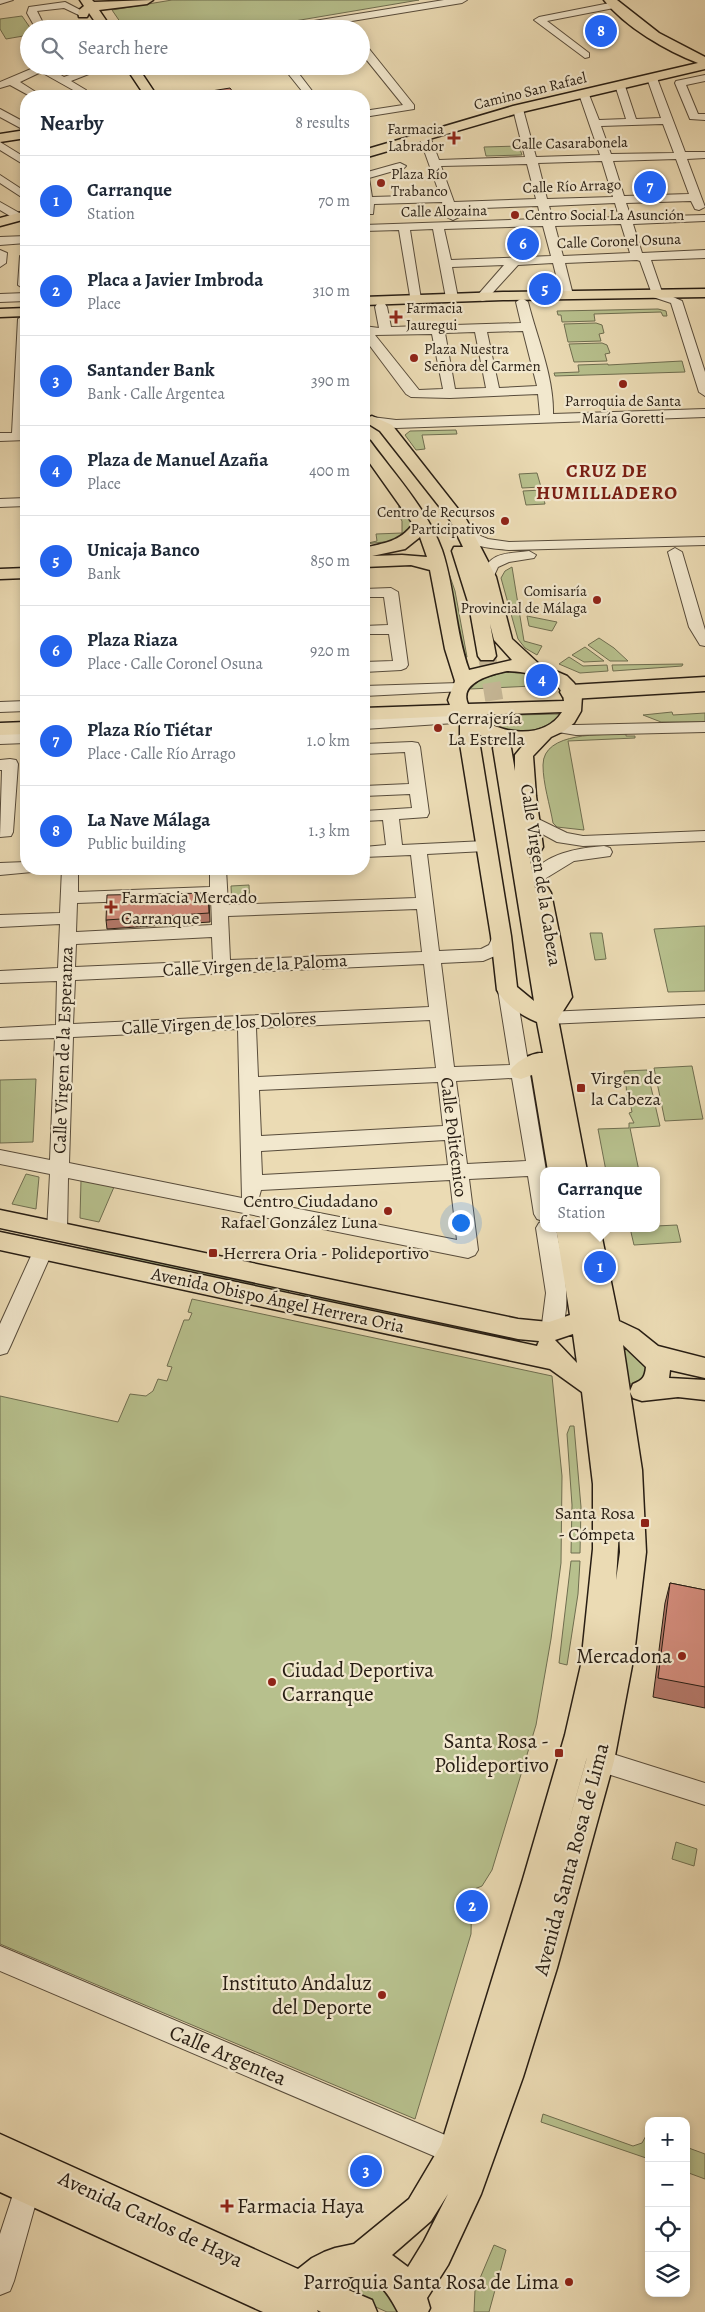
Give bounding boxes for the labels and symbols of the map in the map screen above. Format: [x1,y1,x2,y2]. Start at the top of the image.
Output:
pin: 8 [585,12,617,50]
street label: Camino San Rafael [471,67,589,115]
place label: Farmacia Labrador [387,119,444,156]
marker: Farmacia Labrador [448,132,460,144]
street label: Calle Casarabonela [512,132,628,154]
place label: Plaza Río Trabanco [391,164,448,201]
pin: 7 [634,168,666,206]
street label: Calle Río Arrago [522,174,622,198]
marker: Plaza Río Trabanco [375,177,387,189]
street label: Calle Alozaina [401,200,487,222]
place label: Centro Social La Asunción [525,205,684,225]
marker: Centro Social La Asunción [509,209,521,221]
pin: 6 [507,225,539,263]
street label: Calle Coronel Osuna [557,229,681,253]
pin: 5 [529,270,561,308]
place label: Farmacia Jauregui [406,298,463,335]
marker: Farmacia Jauregui [390,311,402,323]
place label: Plaza Nuestra Señora del Carmen [424,339,541,376]
marker: Plaza Nuestra Señora del Carmen [408,352,420,364]
marker: Parroquia de Santa María Goretti [617,378,629,390]
place label: Parroquia de Santa María Goretti [565,391,681,428]
district label: CRUZ DE HUMILLADERO [536,458,678,506]
place label: Centro de Recursos Participativos [377,502,495,539]
marker: Centro de Recursos Participativos [499,515,511,527]
place label: Comisaría Provincial de Málaga [460,581,587,618]
marker: Comisaría Provincial de Málaga [591,594,603,606]
pin: 4 [526,661,558,699]
place label: Cerrajería La Estrella [448,706,525,751]
marker: Cerrajería La Estrella [432,722,444,734]
street label: Calle Virgen de la Cabeza [515,782,567,968]
place label: Farmacia Mercado Carranque [121,885,257,930]
marker: Farmacia Mercado Carranque [105,901,117,913]
street label: Calle Virgen de la Esperanza [47,945,79,1154]
street label: Calle Virgen de la Paloma [162,948,349,982]
street label: Calle Virgen de los Dolores [121,1006,317,1040]
place label: Virgen de la Cabeza [590,1066,661,1111]
street label: Calle Politécnico [435,1076,473,1198]
marker: Virgen de la Cabeza [575,1082,587,1094]
place label: Centro Ciudadano Rafael González Luna [220,1189,379,1234]
marker: Centro Ciudadano Rafael González Luna [382,1205,394,1217]
your location [448,1210,474,1236]
place label: Herrera Oria - Polideportivo [223,1241,429,1265]
marker: Herrera Oria - Polideportivo [207,1247,219,1259]
pin: 1 [584,1248,616,1286]
street label: Avenida Obispo Ángel Herrera Oria [148,1261,407,1339]
place label: Santa Rosa - Cómpeta [555,1501,636,1546]
marker: Santa Rosa - Cómpeta [639,1517,651,1529]
place label: Mercadona [576,1642,672,1670]
marker: Mercadona [676,1650,688,1662]
place label: Ciudad Deportiva Carranque [282,1656,434,1708]
marker: Ciudad Deportiva Carranque [266,1676,278,1688]
place label: Santa Rosa - Polideportivo [434,1727,549,1779]
street label: Avenida Santa Rosa de Lima [526,1740,616,1979]
marker: Santa Rosa - Polideportivo [553,1747,565,1759]
pin: 2 [456,1887,488,1925]
place label: Instituto Andaluz del Deporte [221,1969,372,2021]
marker: Instituto Andaluz del Deporte [376,1989,388,2001]
street label: Calle Argentea [165,2018,291,2092]
pin: 3 [350,2152,382,2190]
street label: Avenida Carlos de Haya [53,2164,248,2274]
place label: Farmacia Haya [237,2192,365,2220]
marker: Farmacia Haya [221,2200,233,2212]
place label: Parroquia Santa Rosa de Lima [303,2268,559,2296]
marker: Parroquia Santa Rosa de Lima [563,2276,575,2288]

